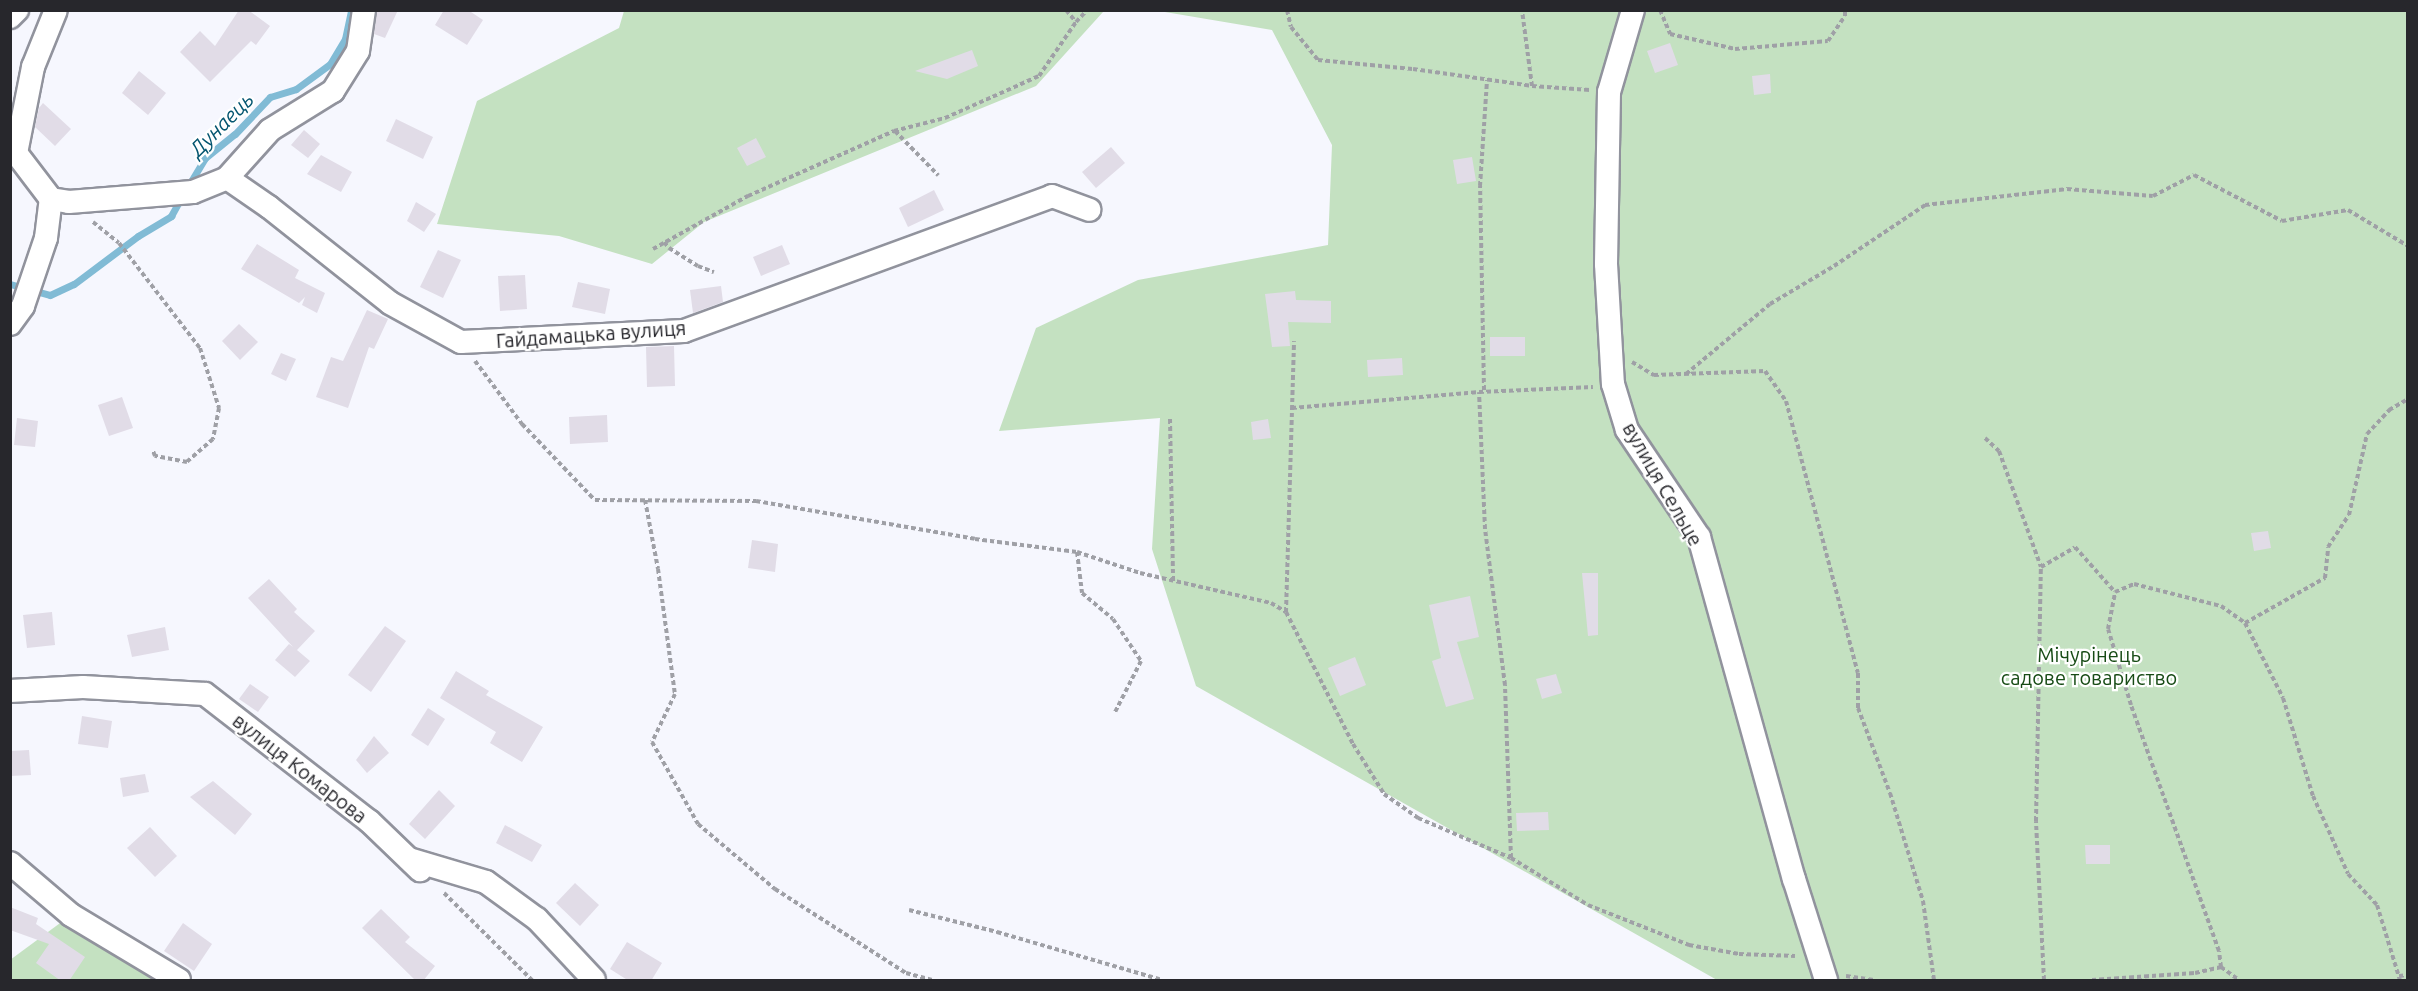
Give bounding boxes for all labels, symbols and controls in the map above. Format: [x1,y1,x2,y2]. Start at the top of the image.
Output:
water label: Дунаець [183,86,259,162]
street label: Гайдамацька вулиця [495,315,687,353]
street label: вулиця Сельце [1618,418,1708,550]
park label: Мічурінець садове товариство [2001,642,2177,689]
street label: вулиця Комарова [228,708,372,828]

